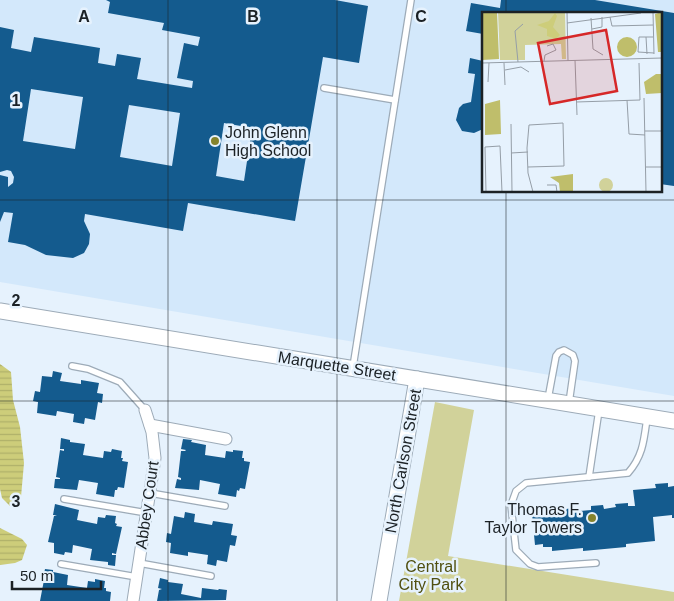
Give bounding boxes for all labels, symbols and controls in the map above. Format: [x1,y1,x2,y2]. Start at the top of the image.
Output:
text: A [78,8,90,25]
text: B [247,8,259,25]
text: C [415,8,427,25]
inset map [482,12,662,192]
text: 1 [12,92,21,109]
place label: John Glenn High School [225,124,311,159]
marker: John Glenn High School [209,135,221,147]
text: 2 [12,292,21,309]
street label: Marquette Street [277,348,398,384]
street label: North Carlson Street [382,387,424,534]
street label: Abbey Court [132,459,162,550]
text: 3 [12,493,21,510]
place label: Thomas F. Taylor Towers [484,501,582,536]
marker: Thomas F. Taylor Towers [586,512,598,524]
scale bar [12,558,101,590]
park label: Central City Park [399,558,464,593]
text: 50 m [20,567,53,584]

